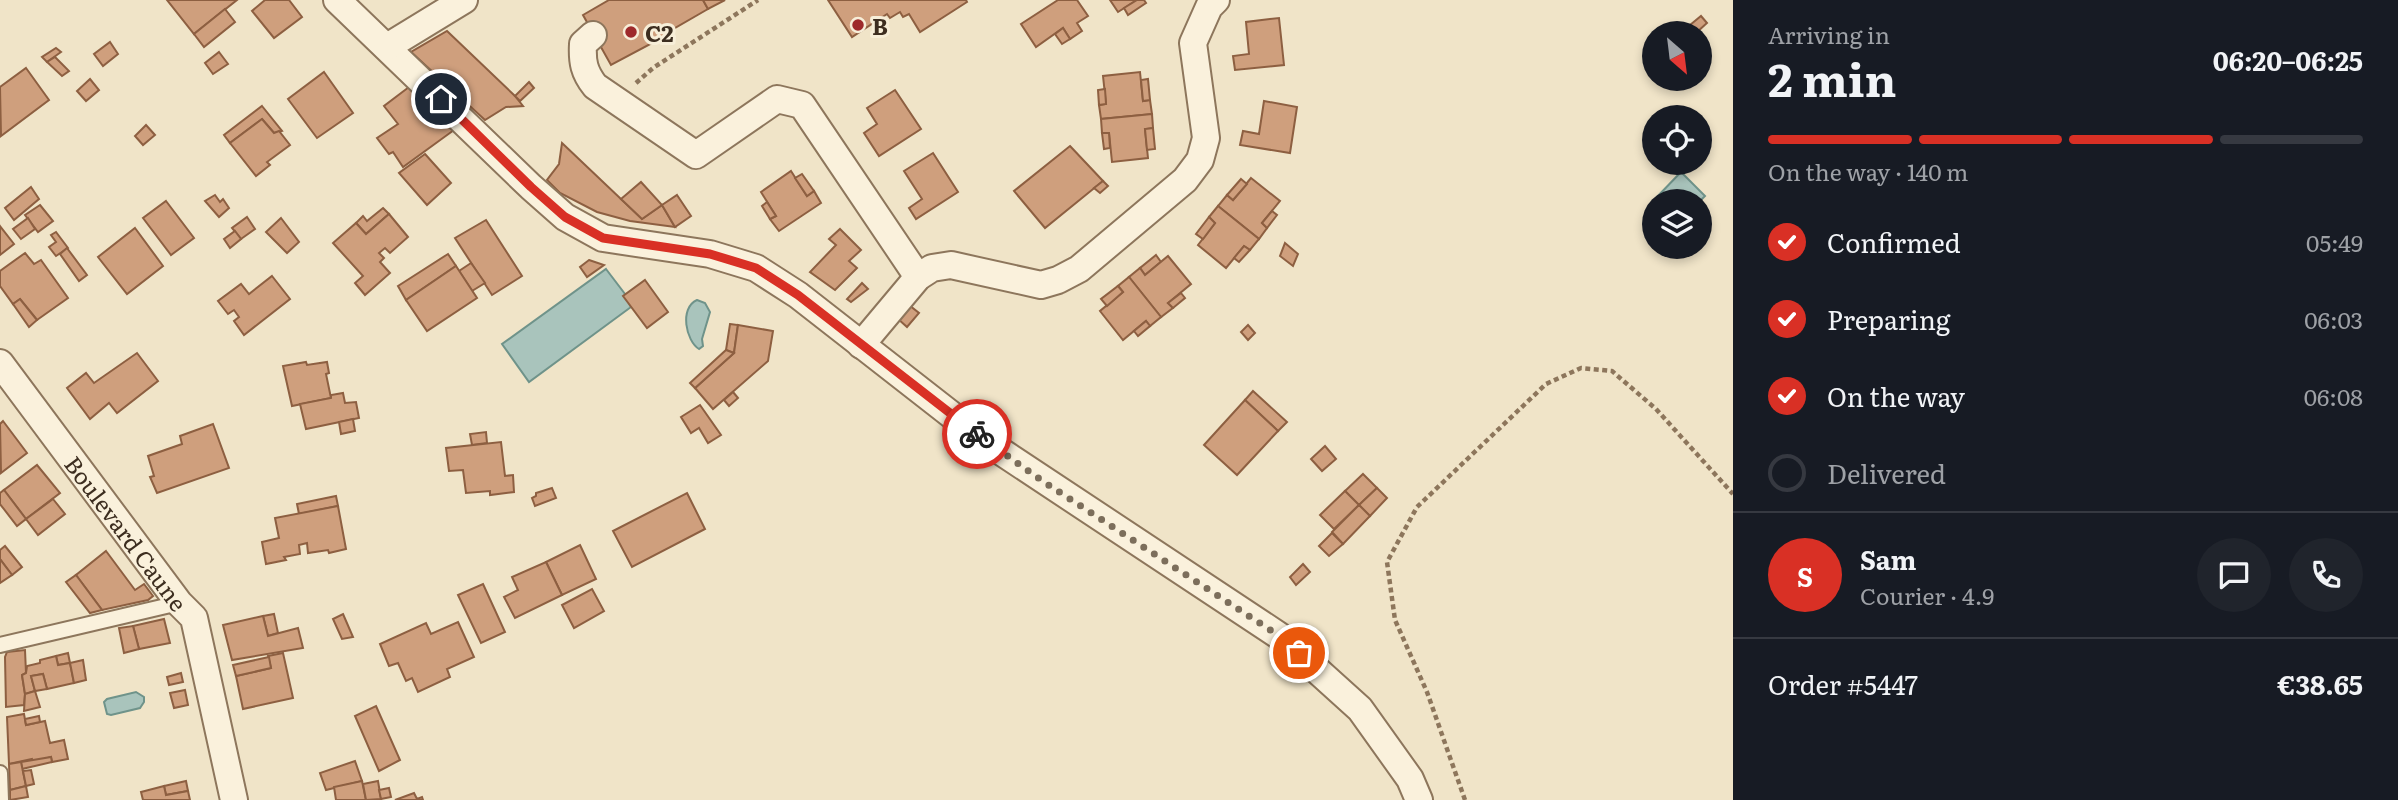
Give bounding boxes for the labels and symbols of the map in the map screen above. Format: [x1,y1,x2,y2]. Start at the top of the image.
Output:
place label: B [872,8,888,42]
place label: C2 [645,15,674,49]
marker: B [850,17,866,33]
north arrow [1642,21,1712,91]
marker: C2 [623,24,639,40]
pin [411,69,471,129]
courier [942,399,1012,469]
street label: Boulevard Caune [57,448,196,618]
pin [1269,623,1329,683]

